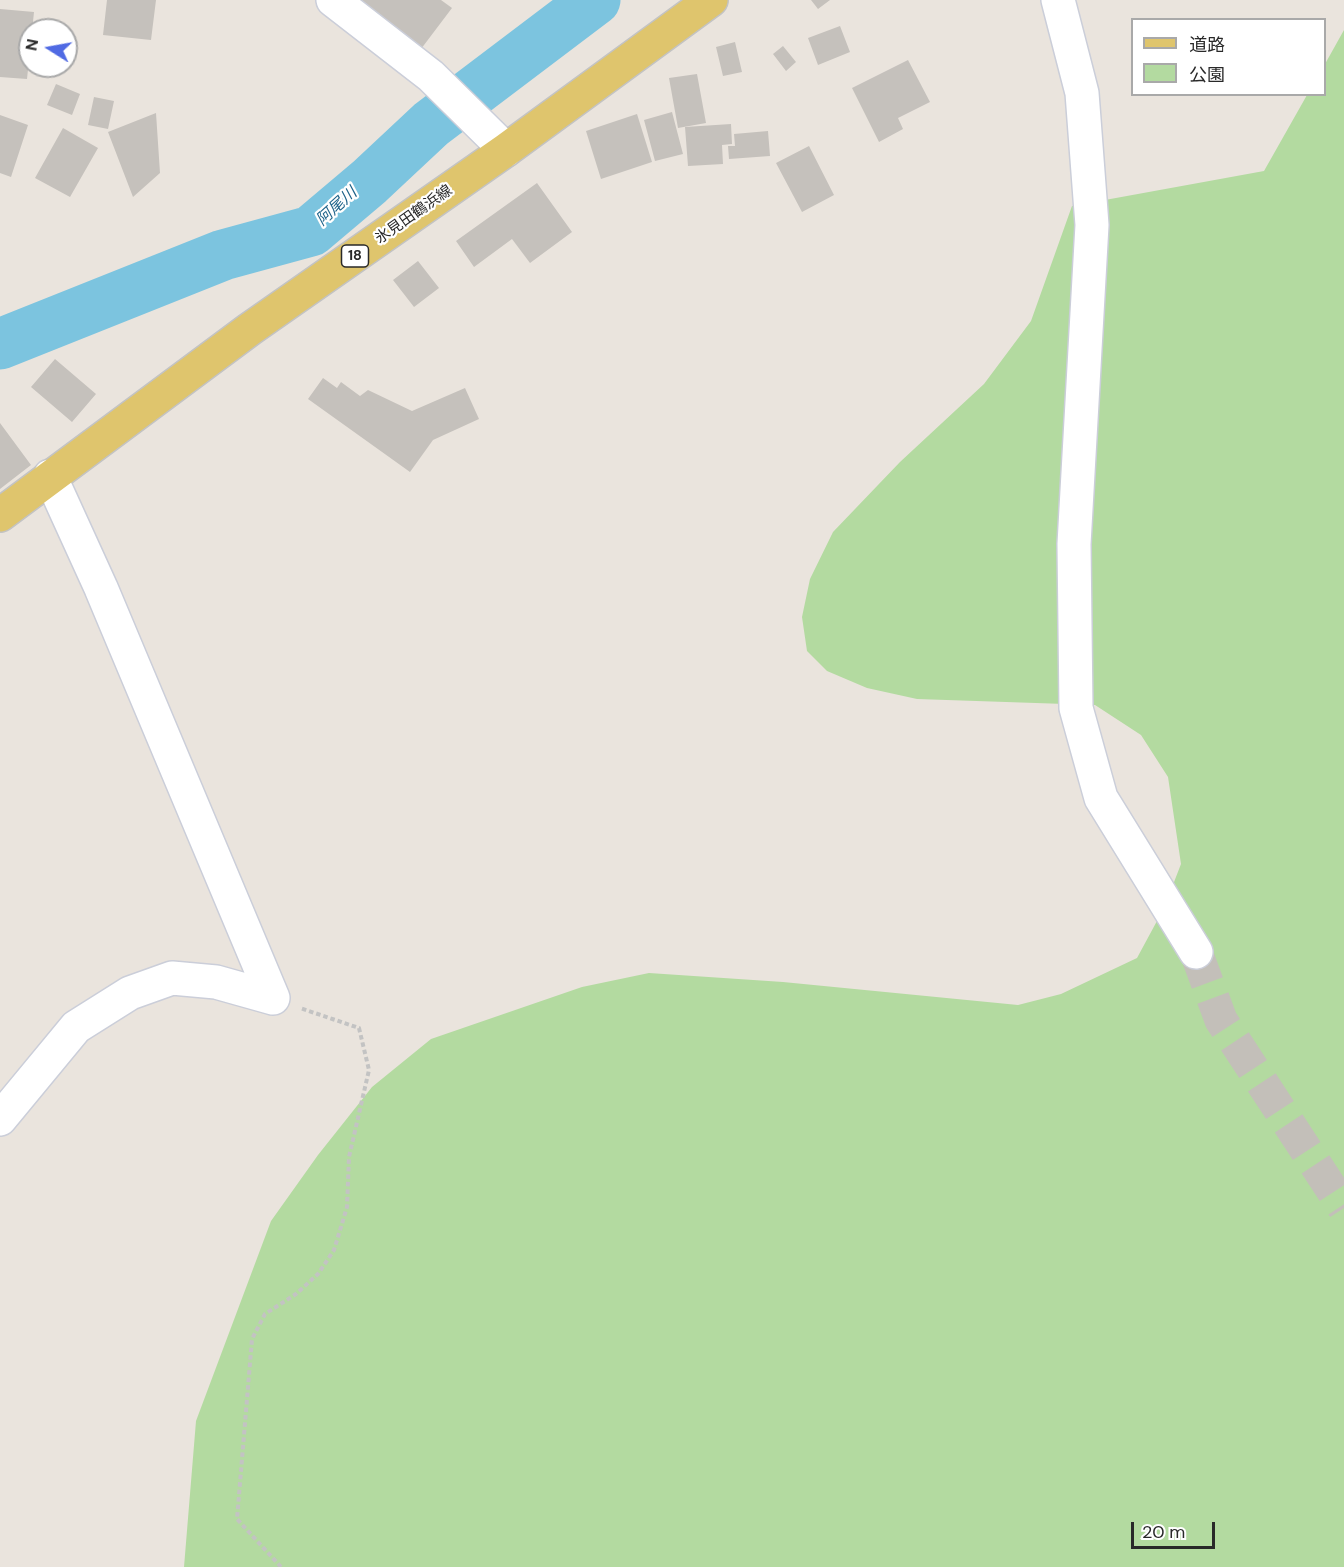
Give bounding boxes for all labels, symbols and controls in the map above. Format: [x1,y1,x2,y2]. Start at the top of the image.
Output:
north arrow [18,18,78,78]
legend [1131,18,1326,96]
text: 道路 [1189,33,1225,57]
text: N [20,37,43,53]
text: 公園 [1189,63,1225,87]
street label: 氷見田鶴浜線 [372,182,456,248]
water label: 阿尾川 [313,184,361,230]
road number: 18 [342,245,368,267]
scale bar [1134,1510,1218,1548]
text: 20 m [1142,1520,1185,1544]

